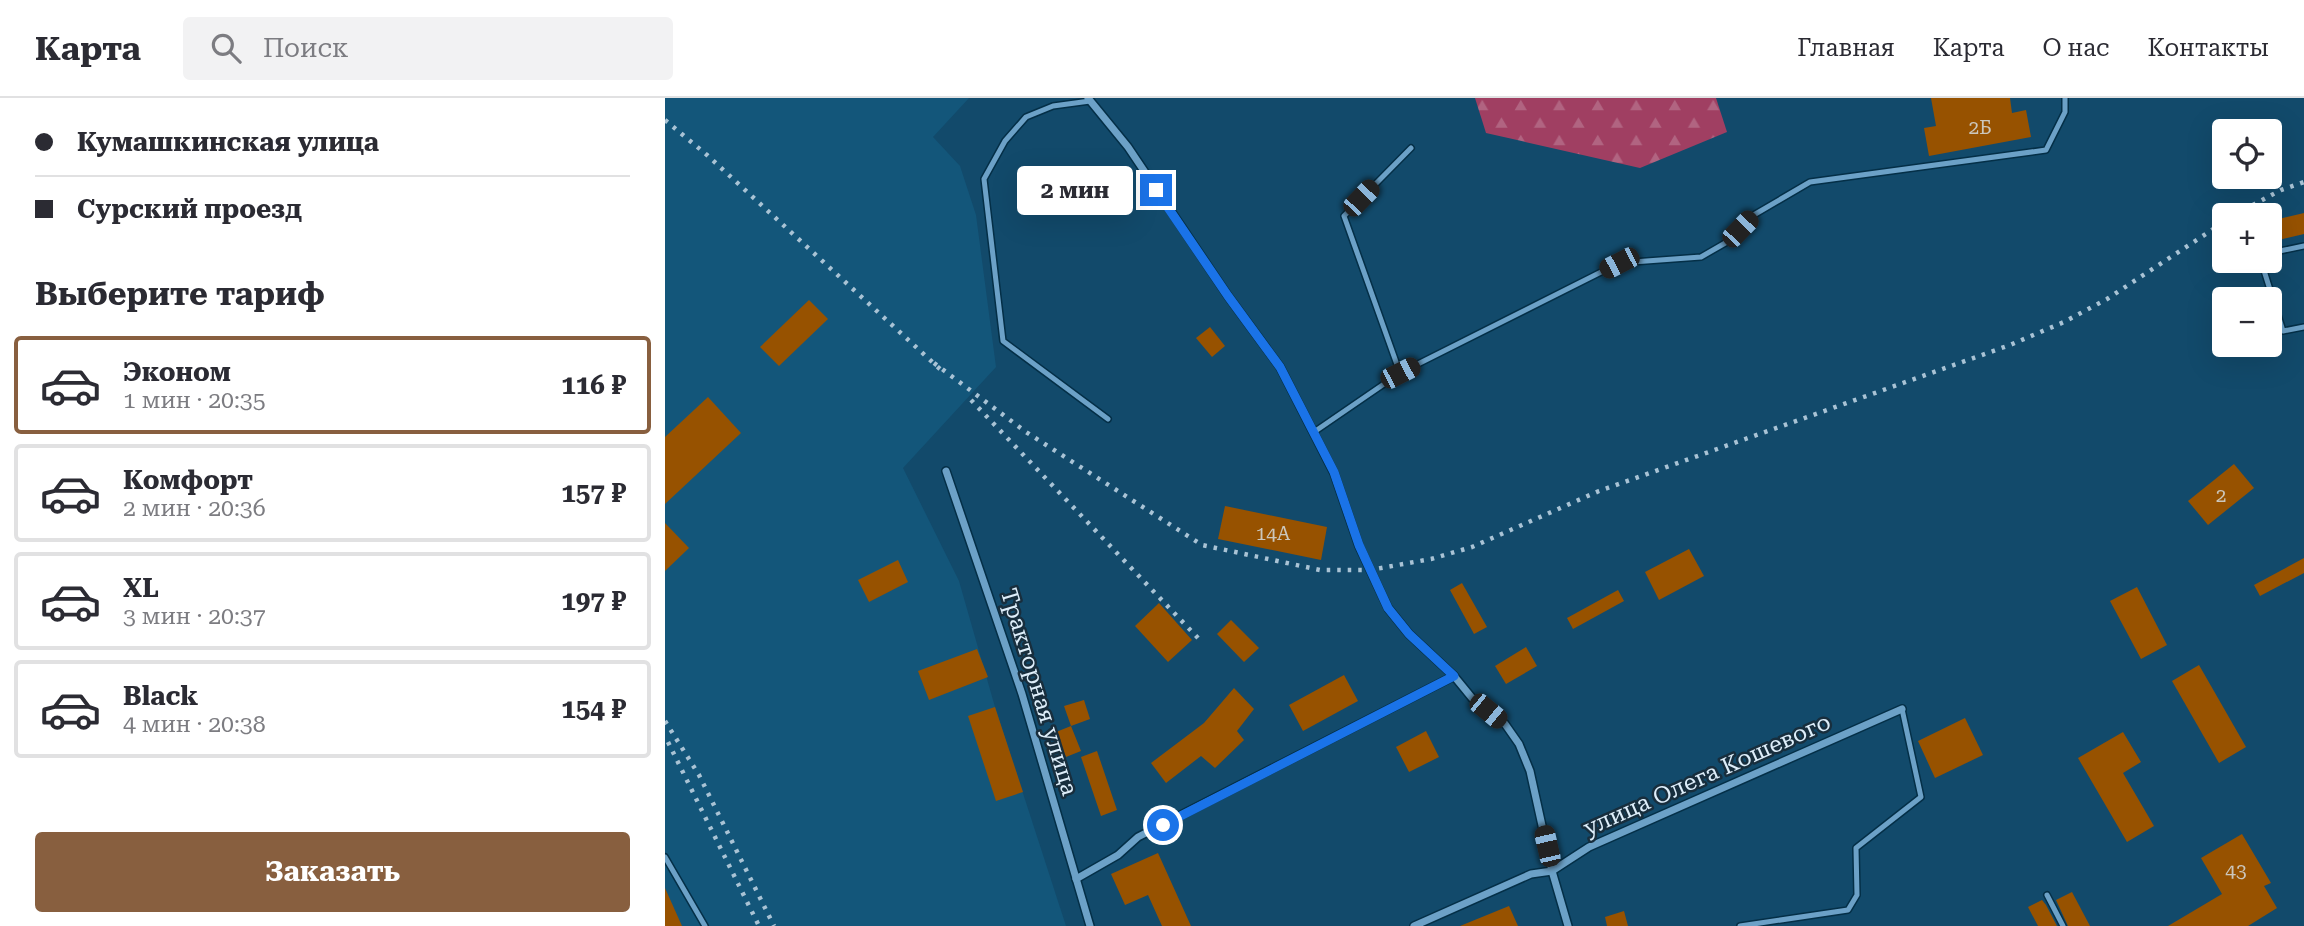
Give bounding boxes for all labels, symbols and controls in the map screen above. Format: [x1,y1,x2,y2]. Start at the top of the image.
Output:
search box [183,17,673,80]
text: Карта [35,29,141,68]
icon: search [207,29,245,67]
text: Поиск [263,33,349,63]
text: Главная [1797,34,1895,62]
text: Карта [1933,34,2004,62]
text: О нас [2042,34,2109,62]
text: Контакты [2147,34,2269,62]
house number: 2Б [1969,116,1991,139]
map controls [2212,119,2282,357]
button: locate [2212,119,2282,189]
text: Кумашкинская улица [77,127,379,157]
callout: 2 мин [1016,166,1131,214]
route end [1140,174,1172,206]
car [1339,176,1384,220]
text: 2 мин [1041,177,1109,204]
text: Сурский проезд [77,194,302,224]
button: + [2212,203,2282,273]
car [1718,207,1763,251]
car [1596,244,1643,282]
text: Выберите тариф [35,275,325,313]
button: − [2212,287,2282,357]
icon: car [39,354,102,417]
car [1377,354,1424,392]
text: Эконом [123,357,231,387]
text: 116 ₽ [561,370,626,400]
text: 1 мин · 20:35 [123,387,266,414]
icon: car [39,462,102,525]
text: Комфорт [123,465,253,495]
text: 157 ₽ [561,478,626,508]
house number: 2 [2216,484,2226,507]
text: 2 мин · 20:36 [123,495,266,522]
house number: 14А [1256,522,1291,545]
icon: car [39,570,102,633]
text: XL [123,573,159,603]
street label: Тракторная улица [995,585,1084,799]
text: 197 ₽ [561,586,626,616]
text: 3 мин · 20:37 [123,603,266,630]
icon: car [39,678,102,741]
text: Black [123,681,198,711]
car [1466,690,1511,732]
text: 154 ₽ [561,694,626,724]
street label: улица Олега Кошевого [1579,708,1835,842]
text: 4 мин · 20:38 [123,711,266,738]
route start [1147,809,1179,841]
car [1533,823,1562,869]
button: Заказать [35,832,630,912]
house number: 43 [2225,859,2247,882]

